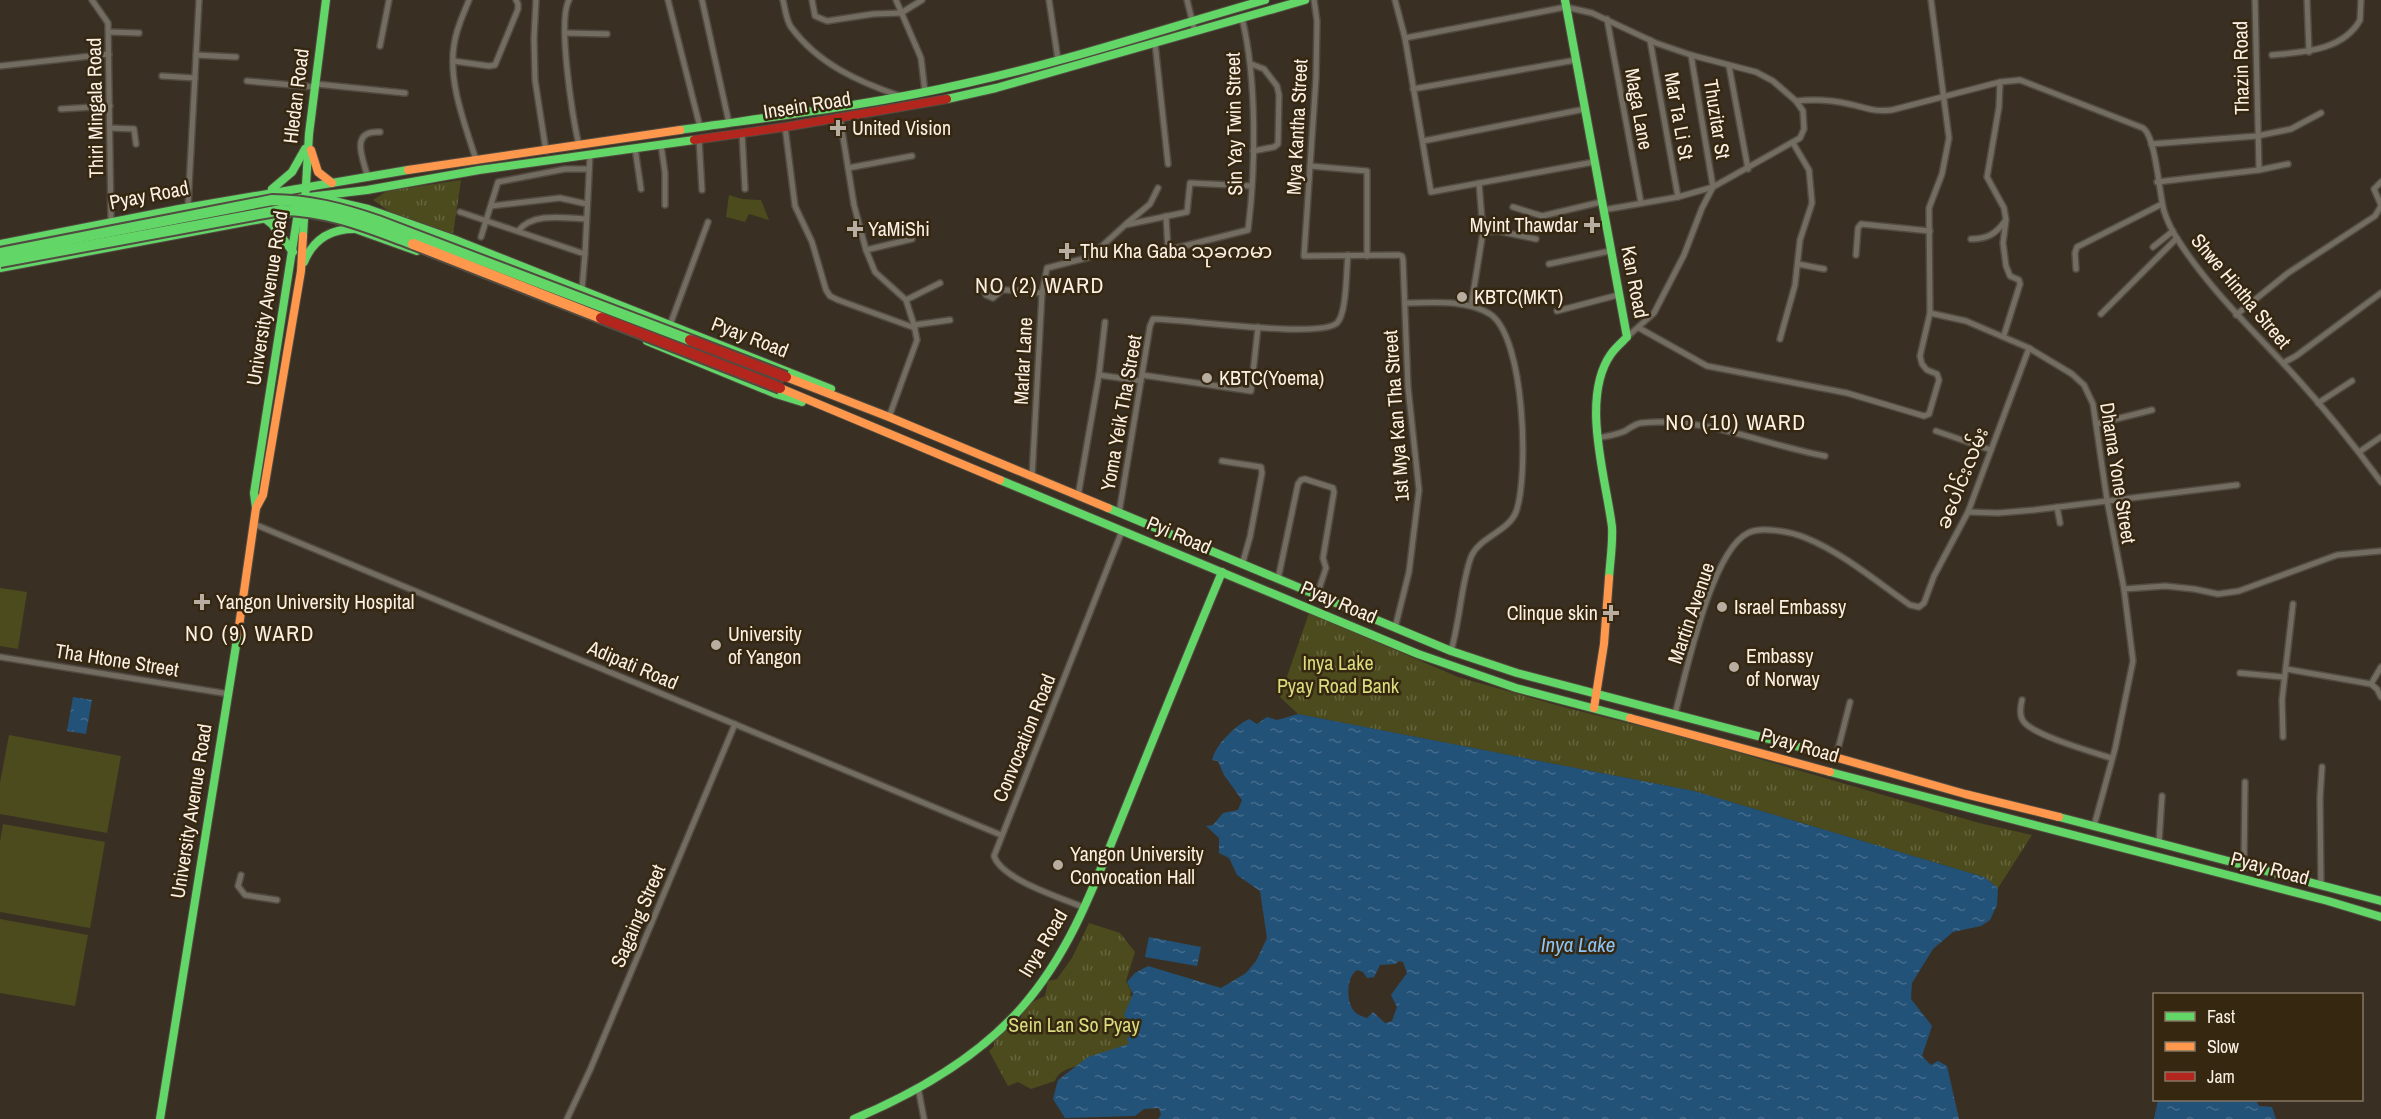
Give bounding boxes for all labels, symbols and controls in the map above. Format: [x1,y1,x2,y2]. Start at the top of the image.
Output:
street label: Thazin Road [2226,21,2255,115]
street label: Thiri Mingala Road [80,38,109,178]
street label: Hledan Road [276,47,315,145]
street label: Sin Yay Twin Street [1219,52,1248,196]
street label: Mya Kantha Street [1279,58,1314,196]
street label: Maga Lane [1619,66,1660,152]
street label: Mar Ta Li St [1659,70,1701,162]
street label: Thuzitar St [1698,77,1737,161]
street label: Insein Road [761,84,853,125]
place label: United Vision [852,114,951,141]
marker: United Vision [829,119,847,137]
street label: Pyay Road [107,174,191,215]
street label: University Avenue Road [239,209,294,387]
place label: Myint Thawdar [1470,211,1579,238]
place label: YaMiShi [868,215,930,242]
marker: Myint Thawdar [1583,216,1601,234]
marker: YaMiShi [846,220,864,238]
street label: Shwe Hintha Street [2185,228,2298,354]
place label: Thu Kha Gaba သုခကမာ [1080,237,1272,268]
marker: Thu Kha Gaba သုခကမာ [1058,242,1076,260]
street label: Kan Road [1615,244,1656,320]
district label: NO (2) WARD [975,270,1105,300]
place label: KBTC(MKT) [1474,283,1563,310]
marker: KBTC(MKT) [1455,290,1469,304]
street label: Pyay Road [708,310,792,364]
street label: Marlar Lane [1007,317,1038,405]
street label: 1st Mya Kan Tha Street [1376,329,1415,503]
street label: Yoma Yeik Tha Street [1093,332,1148,493]
place label: KBTC(Yoema) [1219,364,1324,391]
marker: KBTC(Yoema) [1200,371,1214,385]
street label: Dhama Yone Street [2094,400,2143,546]
district label: NO (10) WARD [1665,407,1807,437]
street label: ခပေါင်းလမ်း [1929,423,1994,533]
street label: Pyi Road [1143,509,1216,560]
street label: Martin Avenue [1661,559,1720,667]
street label: Pyay Road [1297,573,1381,630]
place label: Yangon University Hospital [216,588,414,615]
marker: Yangon University Hospital [193,593,211,611]
place label: Israel Embassy [1734,593,1847,620]
place label: Clinque skin [1507,599,1598,626]
marker: Israel Embassy [1715,600,1729,614]
marker: Clinque skin [1602,604,1620,622]
district label: NO (9) WARD [185,618,315,648]
place label: University of Yangon [728,620,803,670]
street label: Adipati Road [583,633,683,696]
street label: Tha Htone Street [53,636,181,683]
marker: University of Yangon [709,638,723,652]
place label: Embassy of Norway [1746,642,1821,692]
park label: Inya Lake Pyay Road Bank [1277,649,1400,699]
marker: Embassy of Norway [1727,660,1741,674]
street label: Convocation Road [986,670,1061,806]
street label: Pyay Road [1758,720,1842,769]
street label: University Avenue Road [163,722,218,900]
place label: Yangon University Convocation Hall [1070,840,1205,890]
street label: Pyay Road [2228,844,2312,891]
marker: Yangon University Convocation Hall [1051,858,1065,872]
street label: Sagaing Street [604,860,672,971]
street label: Inya Road [1012,904,1073,982]
water label: Inya Lake [1541,930,1615,959]
legend [2153,993,2363,1101]
text: Fast [2207,1004,2235,1029]
park label: Sein Lan So Pyay [1008,1011,1140,1038]
text: Slow [2207,1034,2239,1059]
text: Jam [2207,1064,2235,1089]

